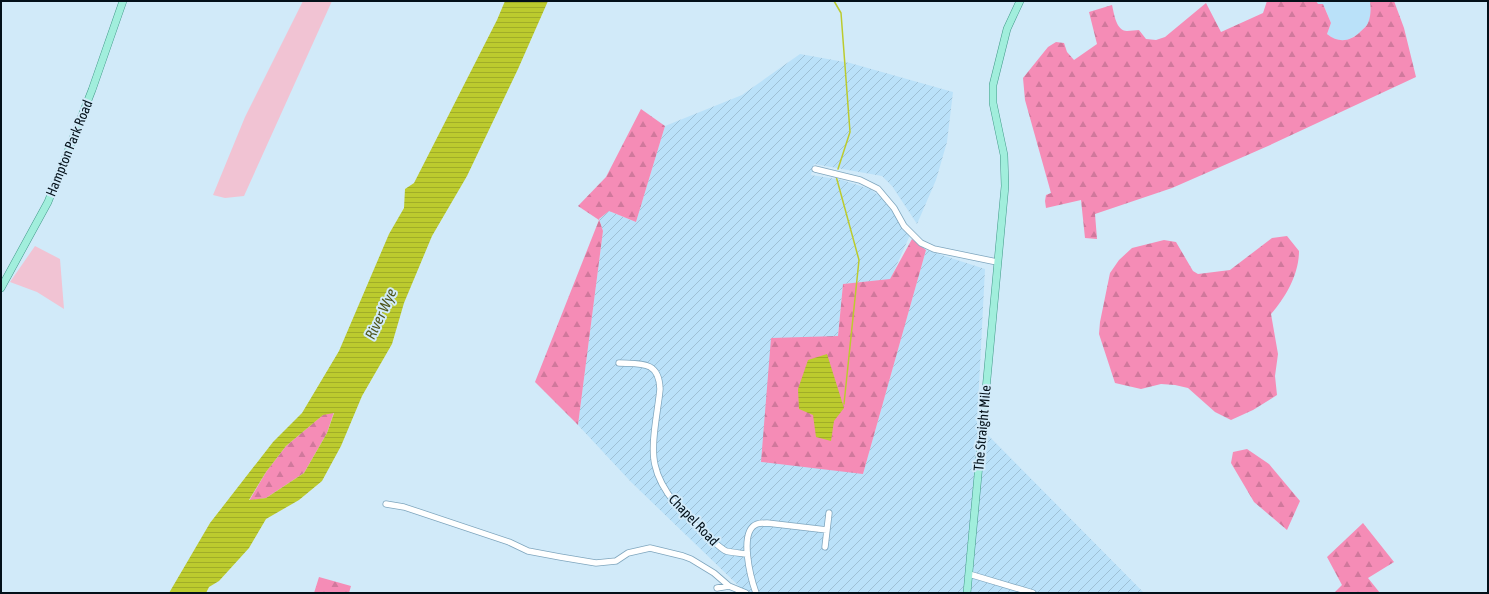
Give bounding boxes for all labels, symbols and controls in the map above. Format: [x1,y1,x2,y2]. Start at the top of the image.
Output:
street label: Hampton Park Road [42,97,96,199]
water label: River Wye [361,286,400,342]
street label: The Straight Mile [970,385,994,471]
street label: Chapel Road [666,491,722,549]

